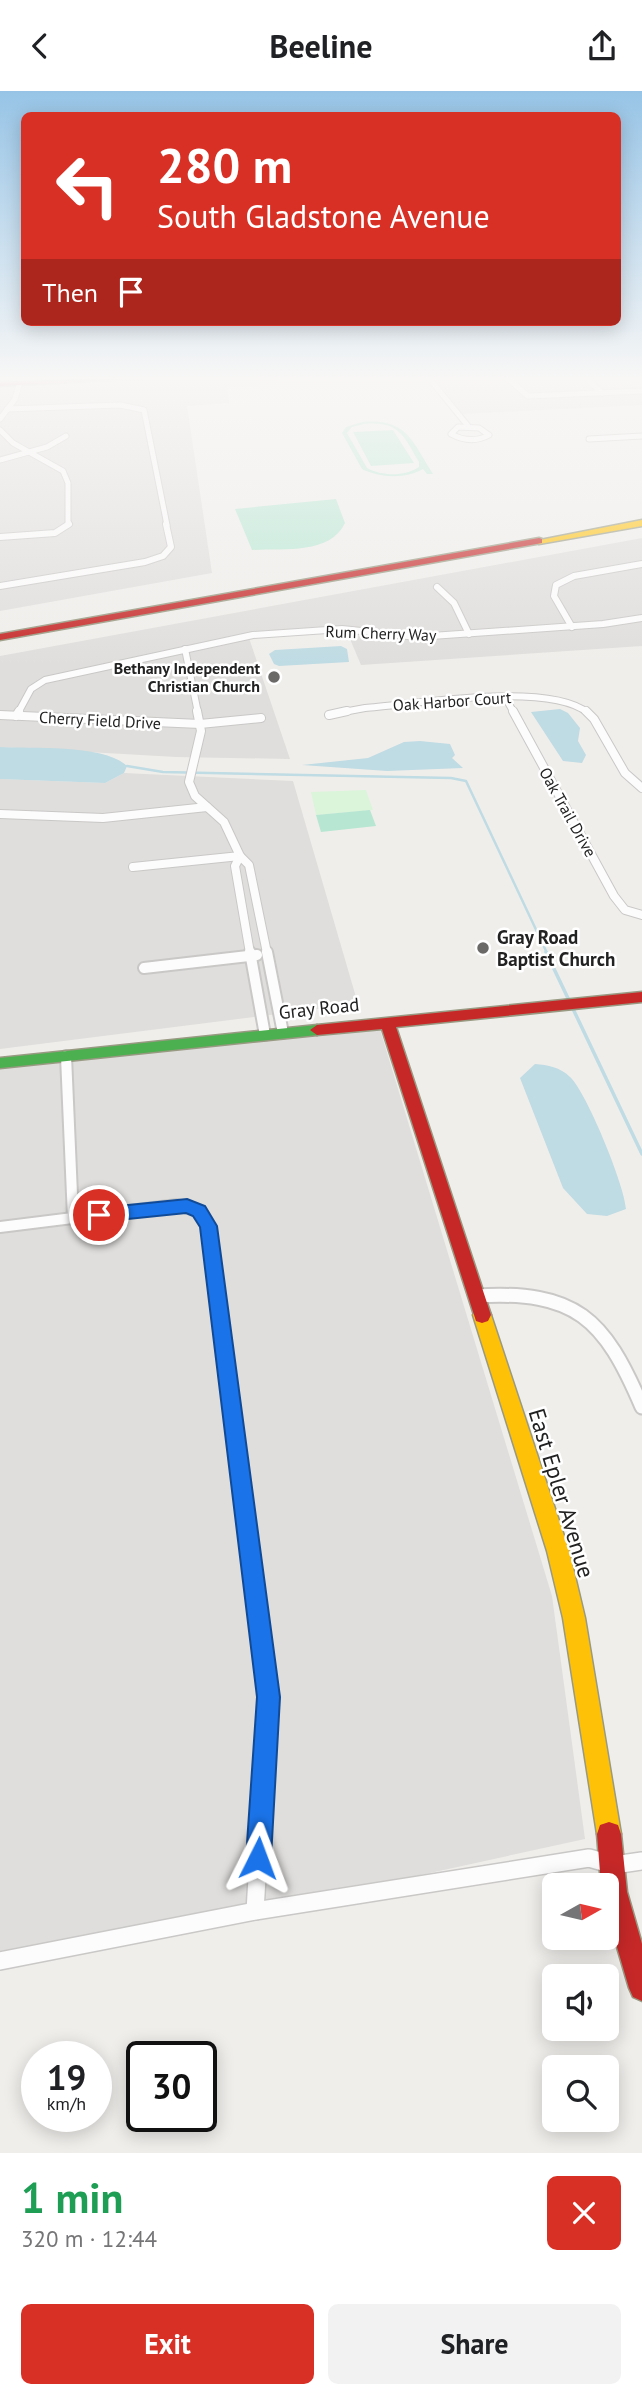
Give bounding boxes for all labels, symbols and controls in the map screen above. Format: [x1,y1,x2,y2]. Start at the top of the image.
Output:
text: Beeline [270,25,372,67]
icon: back [21,27,59,65]
icon: share [583,27,621,65]
text: 280 m [157,133,292,197]
icon: left [42,140,133,231]
text: South Gladstone Avenue [157,195,490,237]
icon: arrive [112,273,150,311]
text: Then [42,276,98,309]
street label: Rum Cherry Way [325,621,437,645]
place label: Bethany Independent Christian Church [114,658,260,696]
marker: Bethany Independent Christian Church [266,669,282,685]
street label: Oak Harbor Court [392,687,512,715]
street label: Cherry Field Drive [38,707,162,733]
street label: Oak Trail Drive [535,764,601,860]
place label: Gray Road Baptist Church [497,925,615,971]
marker: Gray Road Baptist Church [475,940,491,956]
street label: Gray Road [277,992,361,1024]
pin [69,1185,129,1245]
icon: arrive [80,1196,118,1234]
street label: East Epler Avenue [522,1405,602,1581]
position arrow [221,1821,295,1895]
north arrow [542,1873,620,1949]
map controls [542,1873,619,2132]
button: sound [542,1964,619,2041]
speed limit sign: 30 [126,2041,217,2132]
text: 19 [47,2054,86,2100]
button: search [542,2055,619,2132]
text: km/h [47,2092,86,2115]
text: 1 min [21,2170,123,2225]
button: close [547,2176,621,2250]
text: 320 m · 12:44 [21,2224,157,2253]
button: Exit [21,2304,314,2384]
button: Share [328,2304,621,2384]

